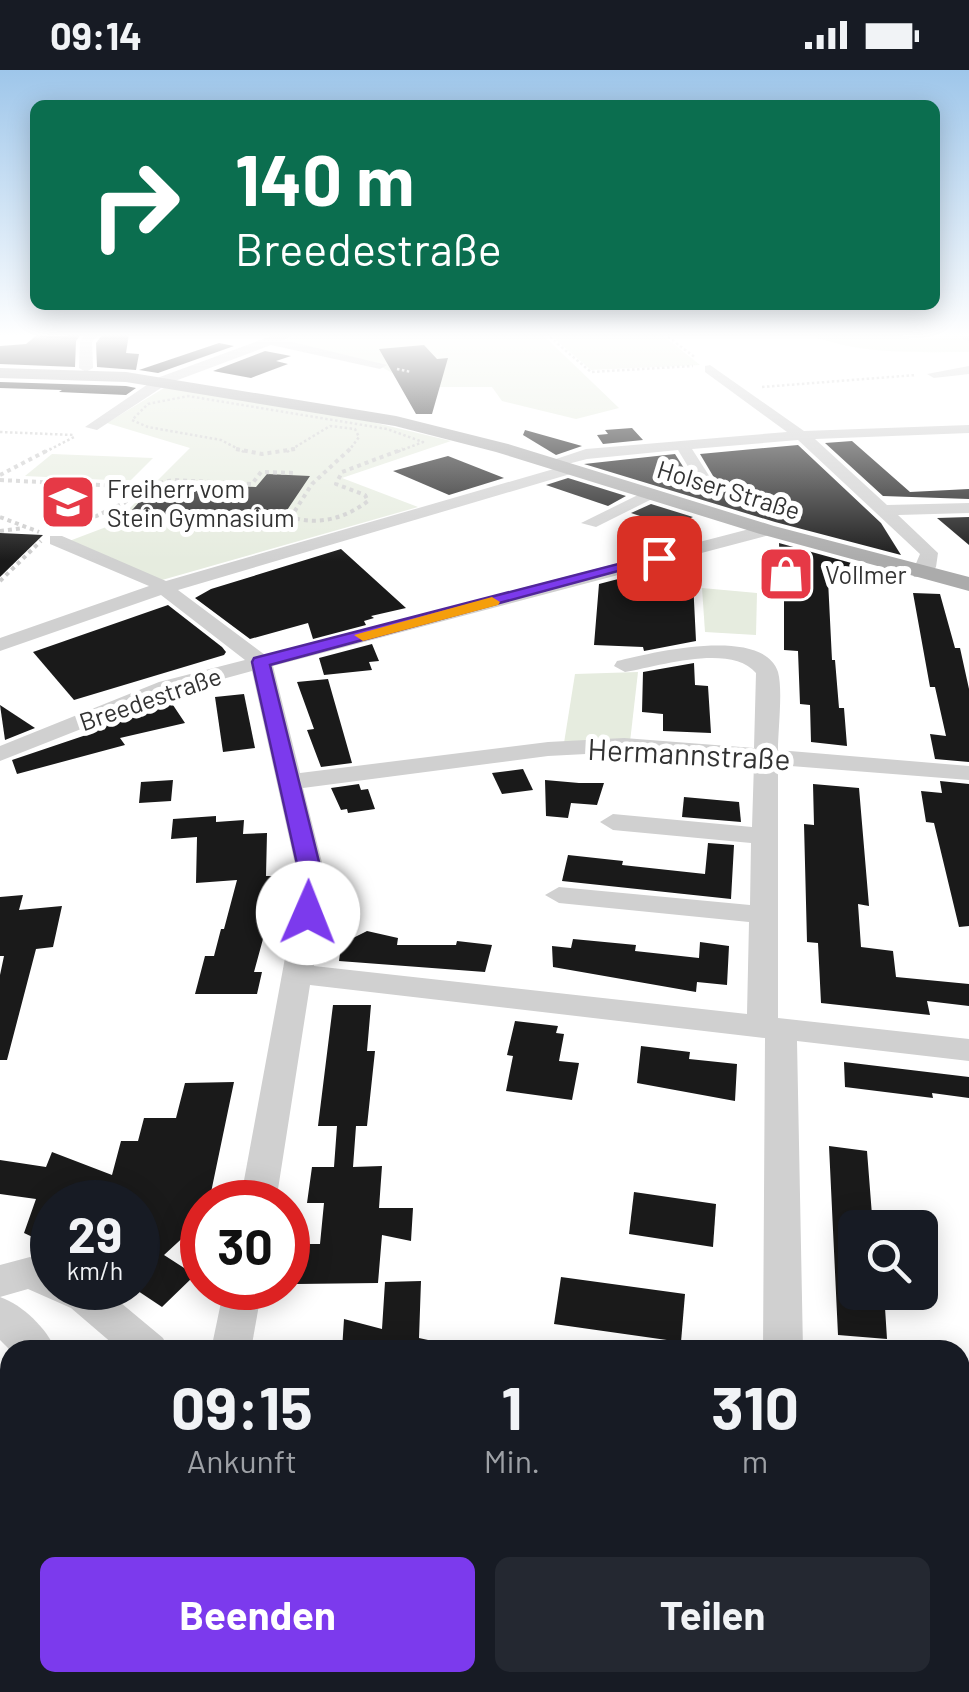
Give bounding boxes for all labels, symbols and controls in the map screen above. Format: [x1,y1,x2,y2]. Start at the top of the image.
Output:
text: 09:14 [50,12,142,58]
text: 140 m [235,136,414,220]
icon: right [70,140,200,270]
text: Breedestraße [235,221,502,275]
street label: Holser Straße [654,453,804,525]
school or university icon: Freiherr vom Stein Gymnasium [38,472,98,532]
place label: Freiherr vom Stein Gymnasium [107,473,295,532]
pin [617,516,702,601]
icon: arrive [632,531,687,586]
shop icon: Vollmer [756,544,816,604]
place label: Vollmer [825,559,907,589]
street label: Breedestraße [75,660,225,736]
street label: Hermannstraße [587,730,791,776]
position arrow [256,861,360,965]
speed limit sign: 30 [180,1180,310,1310]
text: 29 [68,1203,122,1263]
map controls [838,1210,938,1310]
button: search [838,1210,938,1310]
text: km/h [67,1255,123,1285]
text: 09:15 [171,1370,313,1442]
text: 1 [501,1370,523,1442]
text: 310 [711,1370,799,1442]
text: Ankunft [187,1441,297,1479]
text: Min. [484,1441,540,1479]
text: m [742,1441,768,1479]
button: Beenden [40,1557,475,1672]
button: Teilen [495,1557,930,1672]

